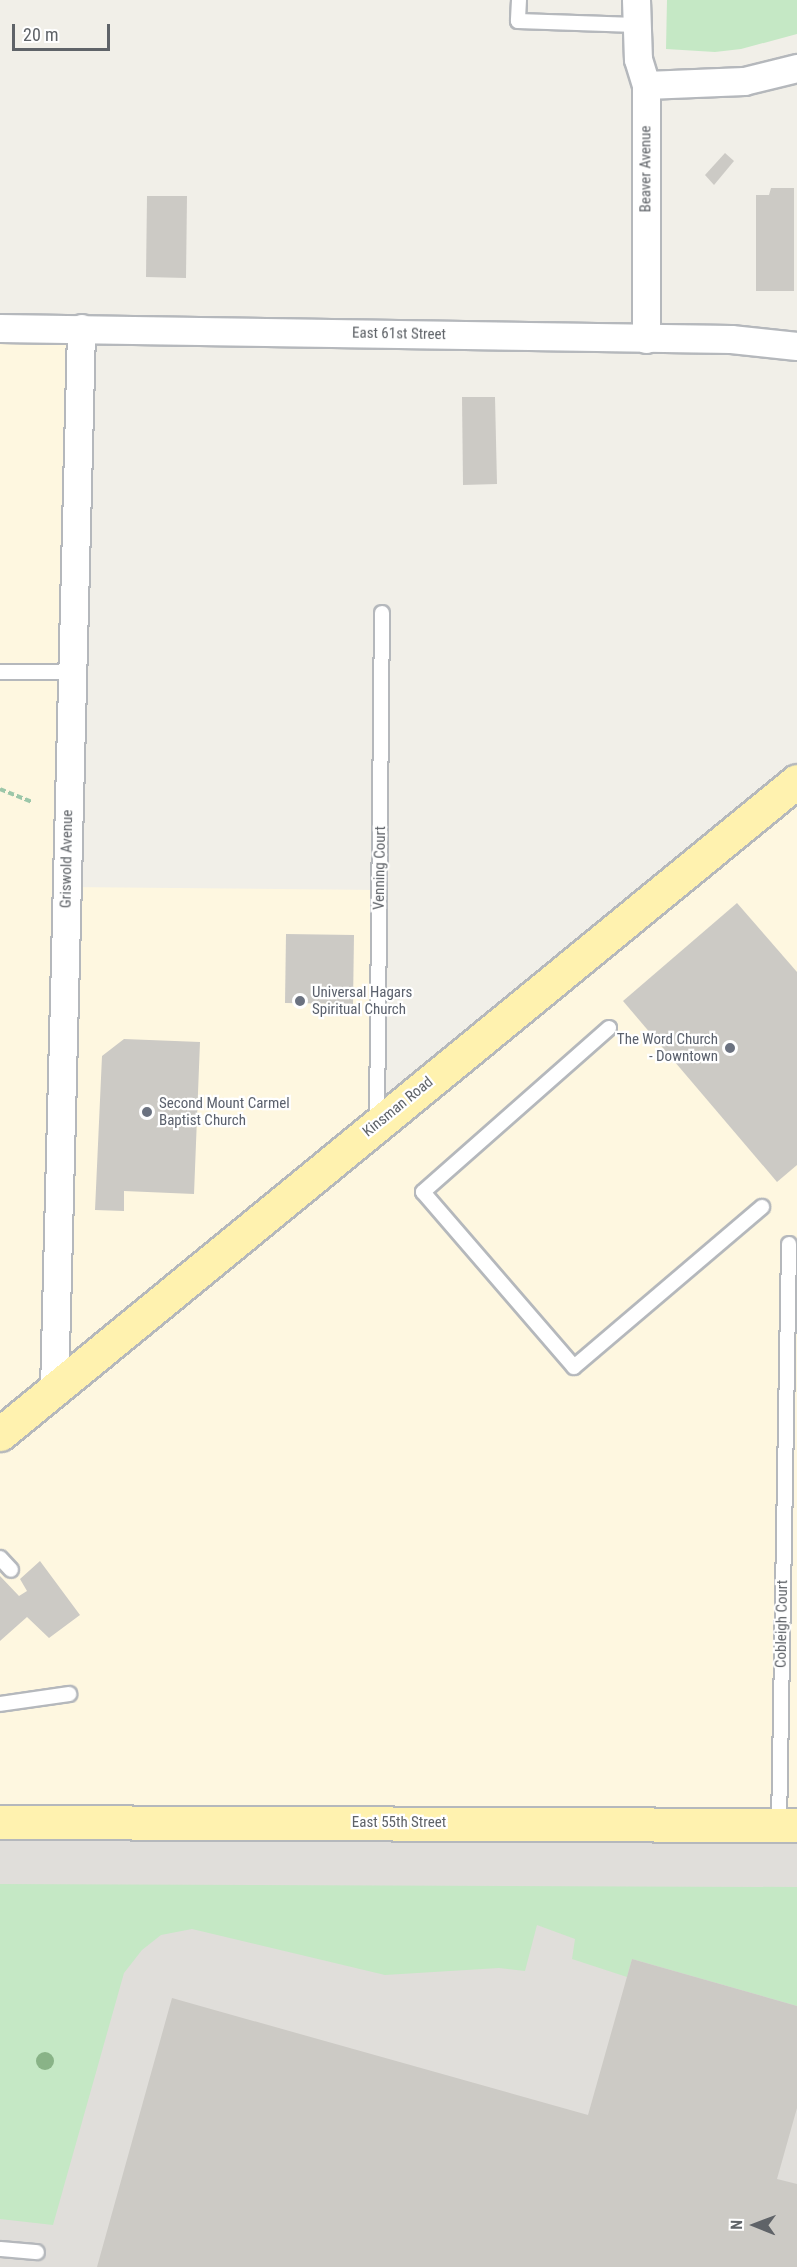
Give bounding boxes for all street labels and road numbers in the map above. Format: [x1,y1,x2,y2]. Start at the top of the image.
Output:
street label: Beaver Avenue [637,126,655,212]
street label: East 61st Street [352,324,446,344]
street label: Griswold Avenue [57,810,77,908]
street label: Venning Court [370,826,390,910]
street label: Kinsman Road [359,1073,437,1141]
street label: Cobleigh Court [772,1580,792,1668]
street label: East 55th Street [352,1814,446,1832]

